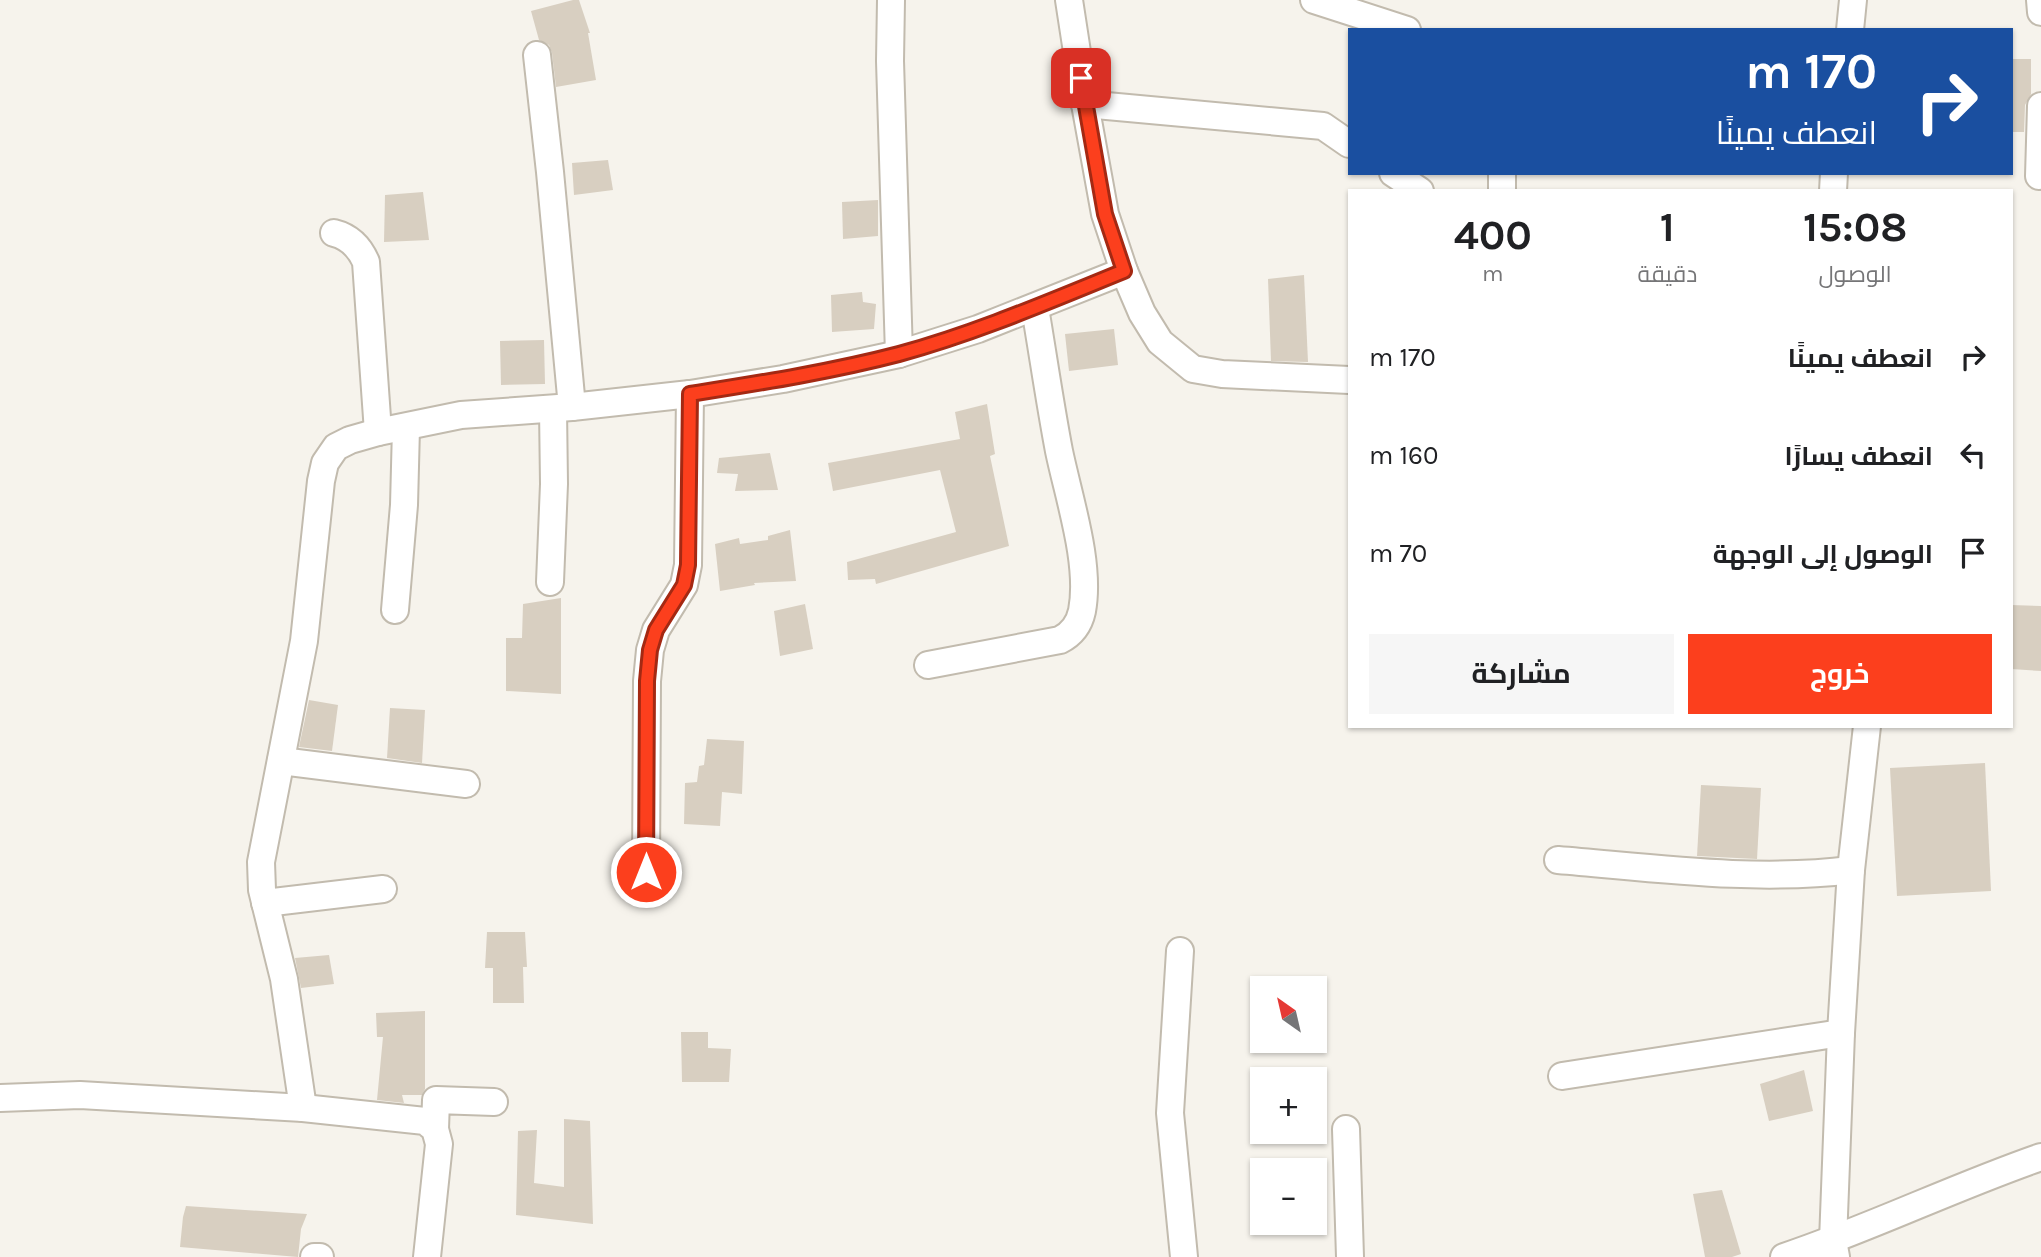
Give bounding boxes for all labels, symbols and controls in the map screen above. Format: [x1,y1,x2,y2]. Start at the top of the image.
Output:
text: 170 m [1745,43,1877,100]
pin [1051,48,1111,108]
icon: right [1901,56,1992,147]
icon: arrive [1062,59,1100,97]
text: انعطف يمينًا [1716,115,1877,152]
text: 1 [1660,202,1675,252]
text: 15:08 [1803,202,1907,252]
text: 400 [1454,210,1532,260]
text: m [1482,260,1503,287]
text: دقيقة [1637,261,1697,288]
text: الوصول [1818,261,1892,288]
icon: right [1954,338,1992,376]
text: 170 m [1369,342,1436,373]
text: انعطف يمينًا [1788,343,1933,374]
icon: left [1954,436,1992,474]
text: 160 m [1369,440,1438,471]
text: انعطف يسارًا [1785,441,1933,472]
icon: arrive [1954,534,1992,572]
text: 70 m [1369,538,1427,569]
text: الوصول إلى الوجهة [1713,539,1933,570]
button: مشاركة [1369,634,1674,714]
button: خروج [1688,634,1992,714]
position arrow [609,835,683,909]
north arrow [1250,976,1326,1054]
map controls [1250,976,1327,1235]
button: + [1250,1067,1327,1144]
button: − [1250,1158,1327,1235]

